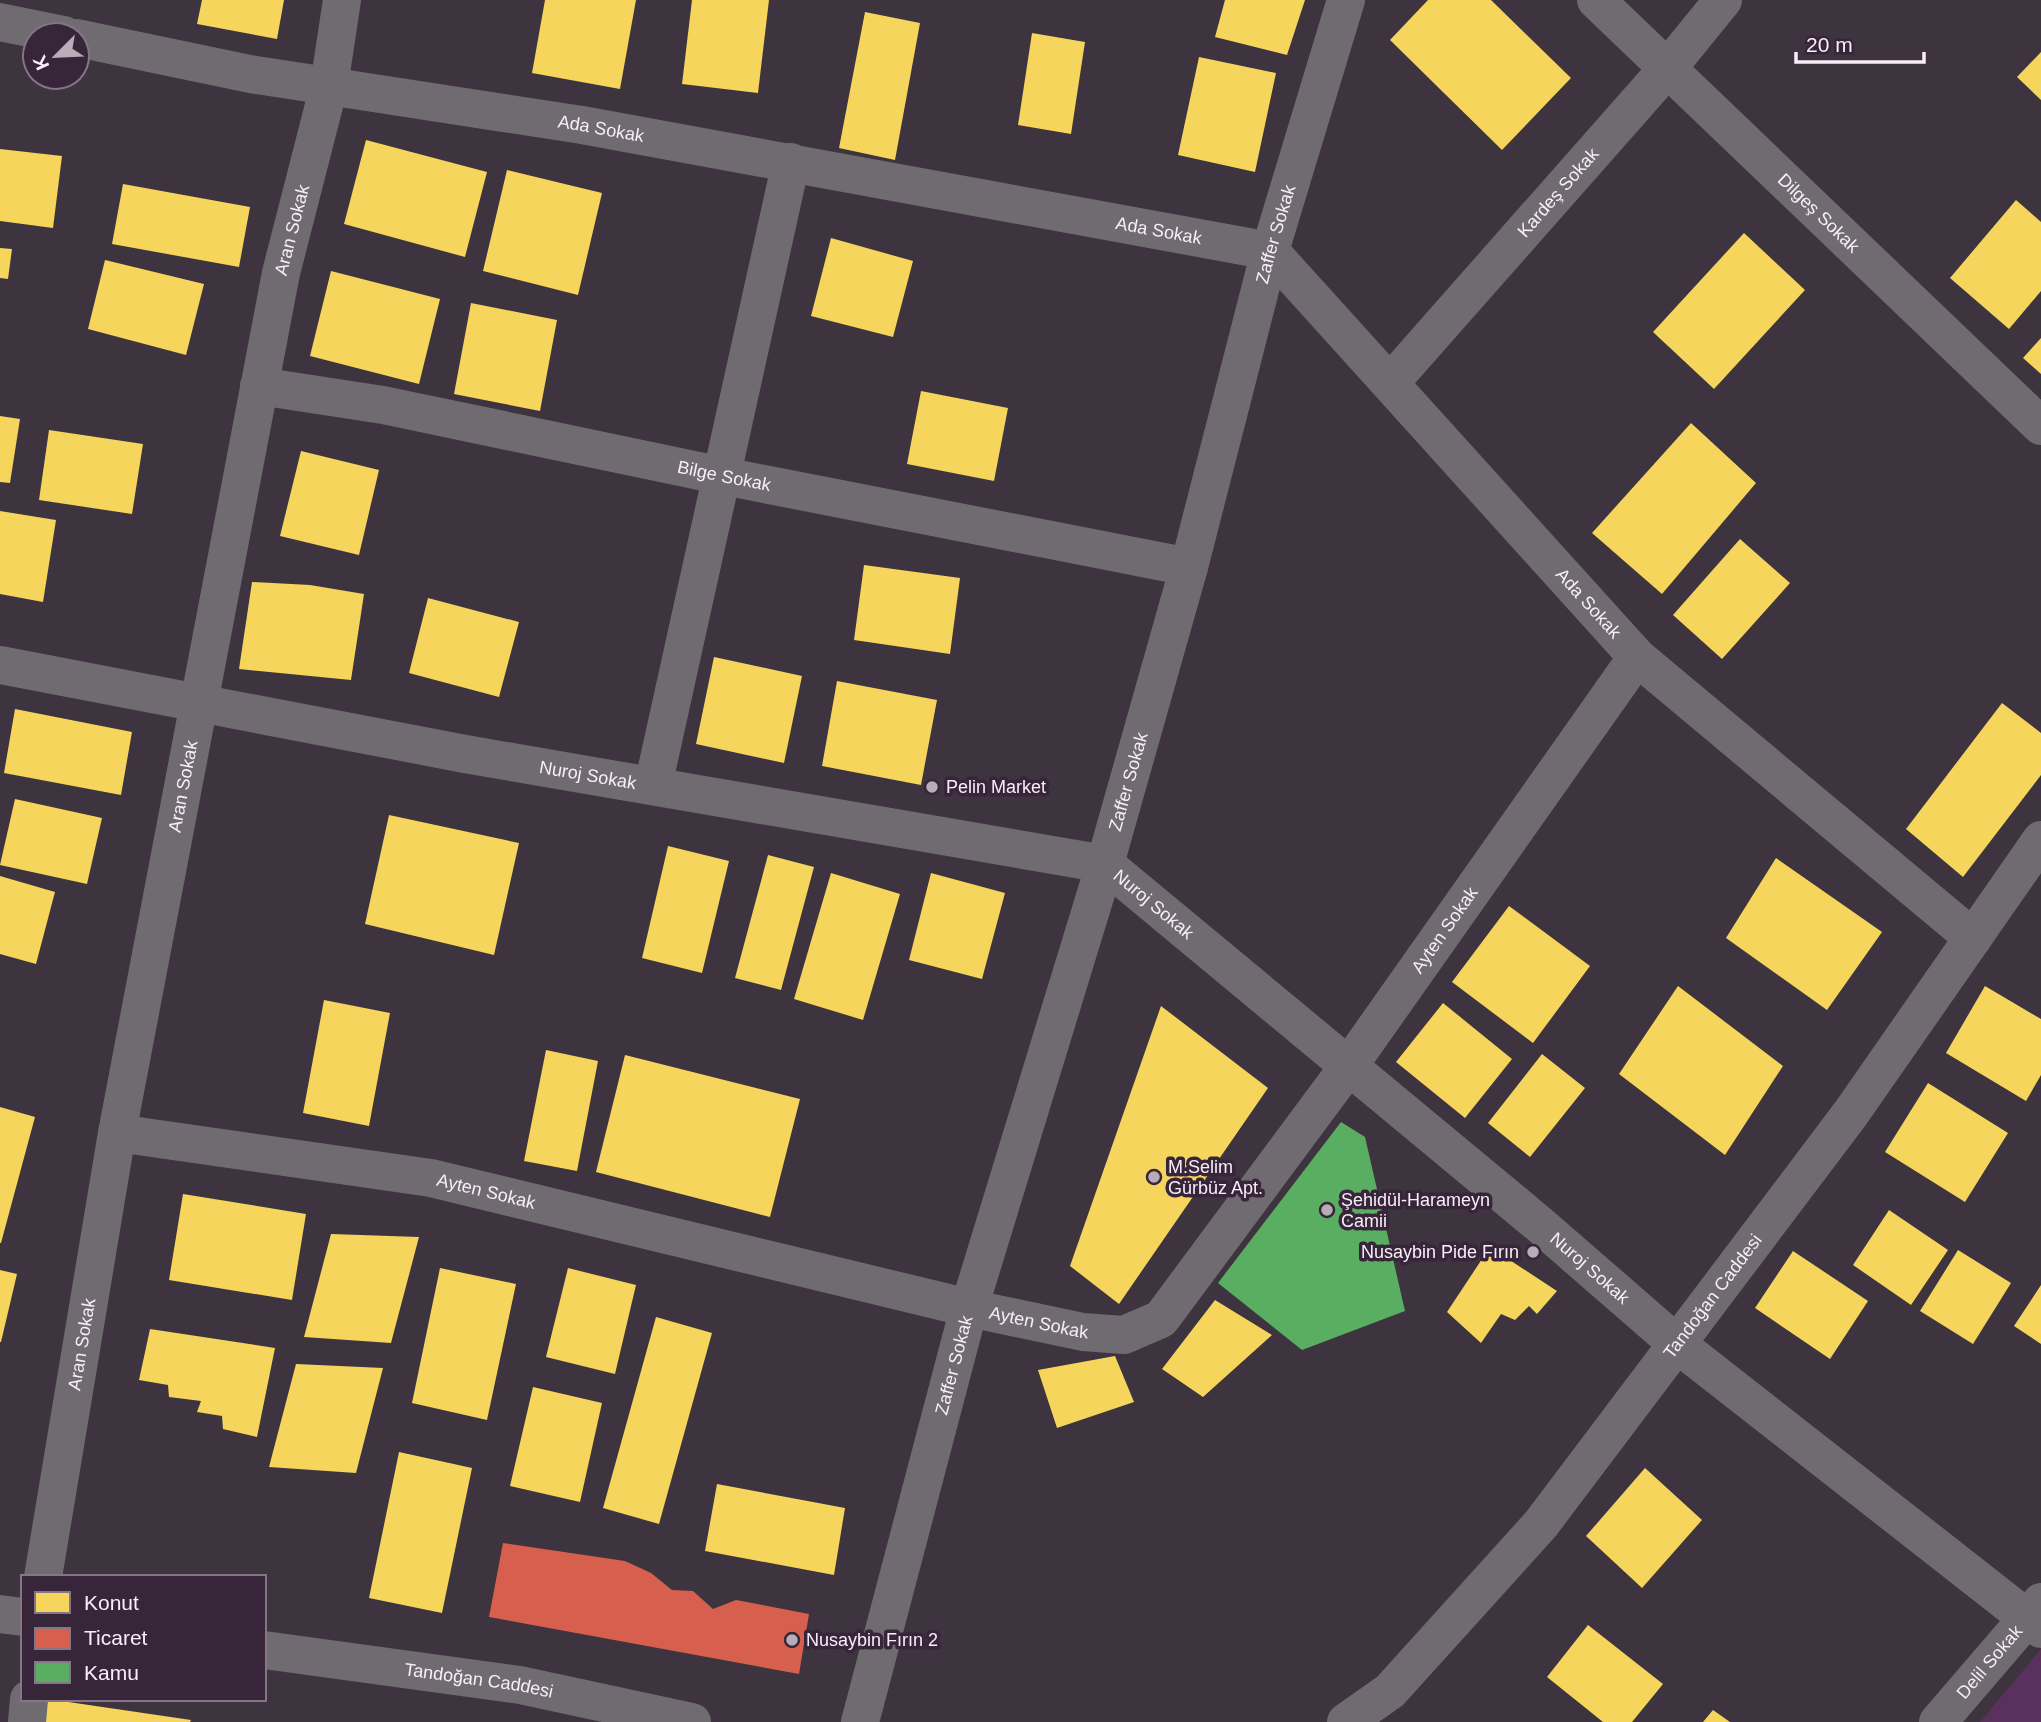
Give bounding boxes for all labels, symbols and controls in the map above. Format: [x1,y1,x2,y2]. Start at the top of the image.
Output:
north arrow [21,21,91,91]
scale bar [1796,21,1924,65]
text: 20 m [1806,33,1853,56]
text: K [28,52,53,73]
street label: Ada Sokak [557,111,647,146]
street label: Kardeş Sokak [1513,143,1603,241]
street label: Dilgeş Sokak [1774,169,1864,257]
street label: Aran Sokak [271,181,314,278]
street label: Zaffer Sokak [1252,182,1300,286]
street label: Ada Sokak [1114,213,1204,248]
street label: Bilge Sokak [676,457,774,495]
street label: Ada Sokak [1552,564,1626,643]
street label: Zaffer Sokak [1105,729,1152,833]
street label: Aran Sokak [165,738,202,834]
street label: Nuroj Sokak [538,757,639,793]
place label: Pelin Market [946,777,1046,797]
marker: Pelin Market [924,779,940,795]
street label: Nuroj Sokak [1109,865,1199,944]
street label: Ayten Sokak [1407,882,1482,977]
place label: M.Selim Gürbüz Apt. [1168,1157,1263,1198]
marker: M.Selim Gürbüz Apt. [1146,1169,1162,1185]
street label: Ayten Sokak [435,1170,539,1213]
place label: Şehidül-Harameyn Camii [1341,1190,1490,1231]
marker: Şehidül-Harameyn Camii [1319,1202,1335,1218]
street label: Nuroj Sokak [1546,1228,1634,1309]
street label: Tandoğan Caddesi [1659,1230,1766,1362]
place label: Nusaybin Pide Fırın [1361,1242,1519,1262]
marker: Nusaybin Pide Fırın [1525,1244,1541,1260]
street label: Aran Sokak [64,1296,99,1392]
street label: Ayten Sokak [987,1303,1090,1342]
street label: Zaffer Sokak [931,1312,977,1417]
legend [21,1575,266,1701]
text: Konut [84,1591,139,1614]
street label: Delil Sokak [1953,1621,2027,1703]
text: Ticaret [84,1626,148,1649]
place label: Nusaybin Fırın 2 [806,1630,938,1650]
marker: Nusaybin Fırın 2 [784,1632,800,1648]
street label: Tandoğan Caddesi [403,1659,555,1702]
text: Kamu [84,1661,139,1684]

